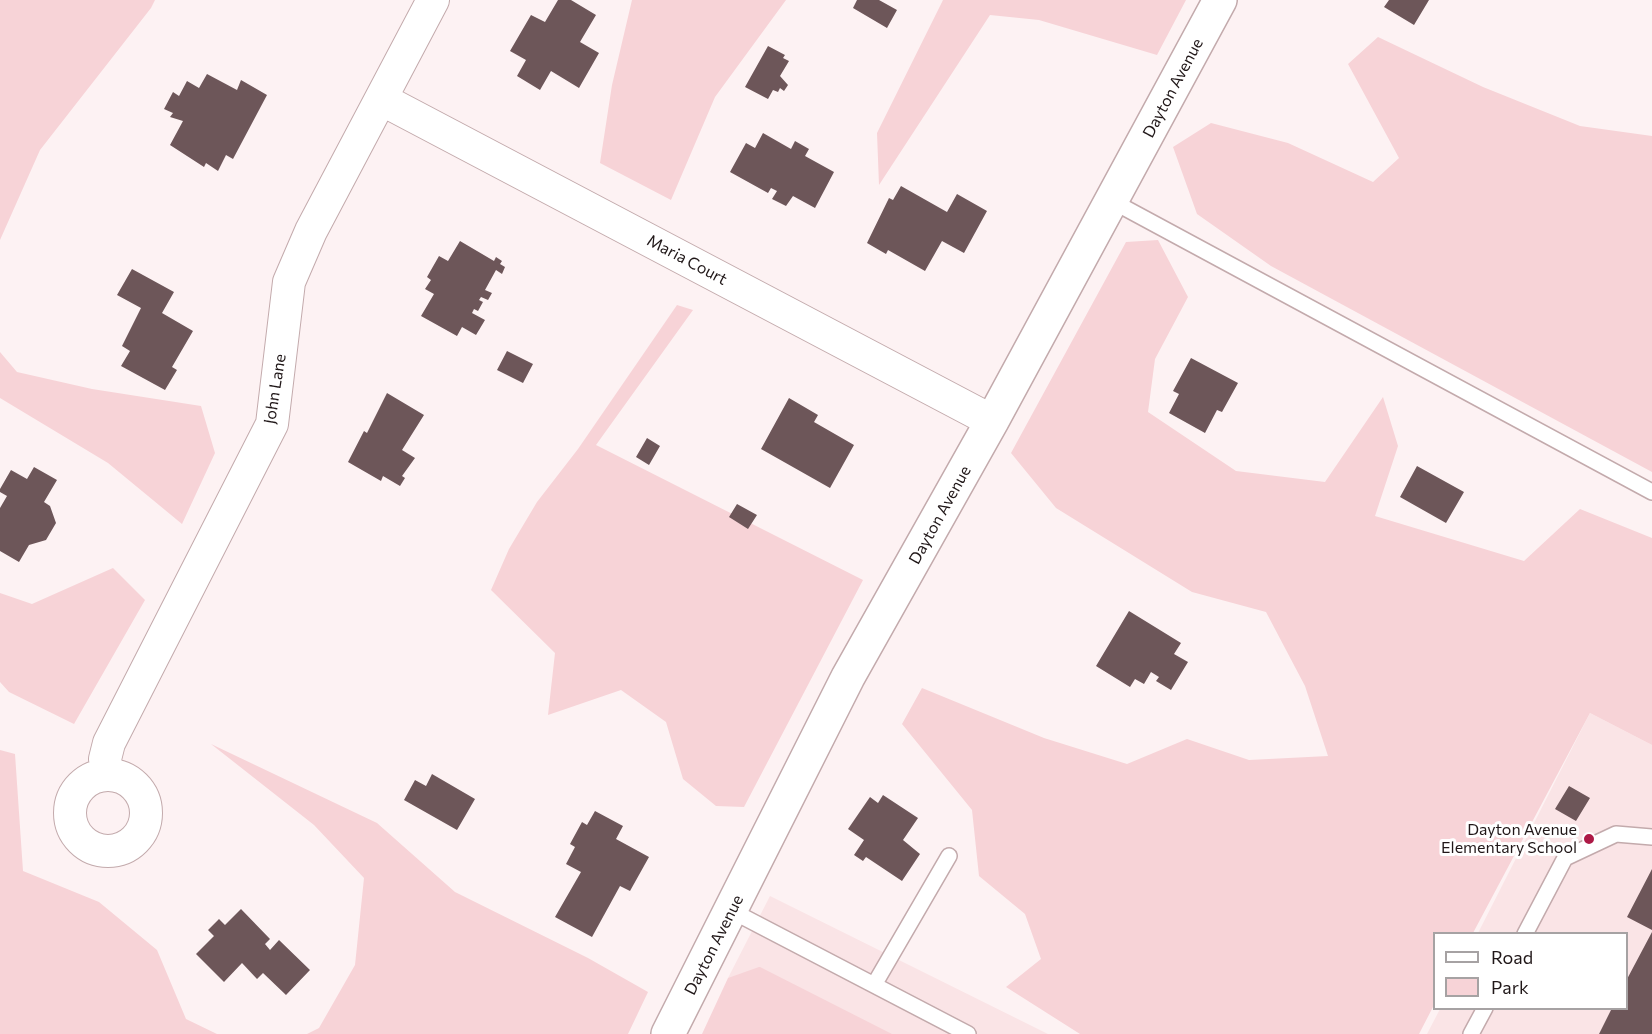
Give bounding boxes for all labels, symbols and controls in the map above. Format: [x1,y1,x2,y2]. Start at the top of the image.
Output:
street label: Dayton Avenue [1139,35,1207,141]
street label: Maria Court [644,231,730,289]
street label: John Lane [260,353,290,425]
street label: Dayton Avenue [905,462,975,568]
place label: Dayton Avenue Elementary School [1441,820,1577,858]
marker: Dayton Avenue Elementary School [1582,832,1596,846]
street label: Dayton Avenue [681,892,747,998]
legend [1433,932,1628,1010]
text: Road [1491,946,1533,968]
text: Park [1491,976,1529,998]

